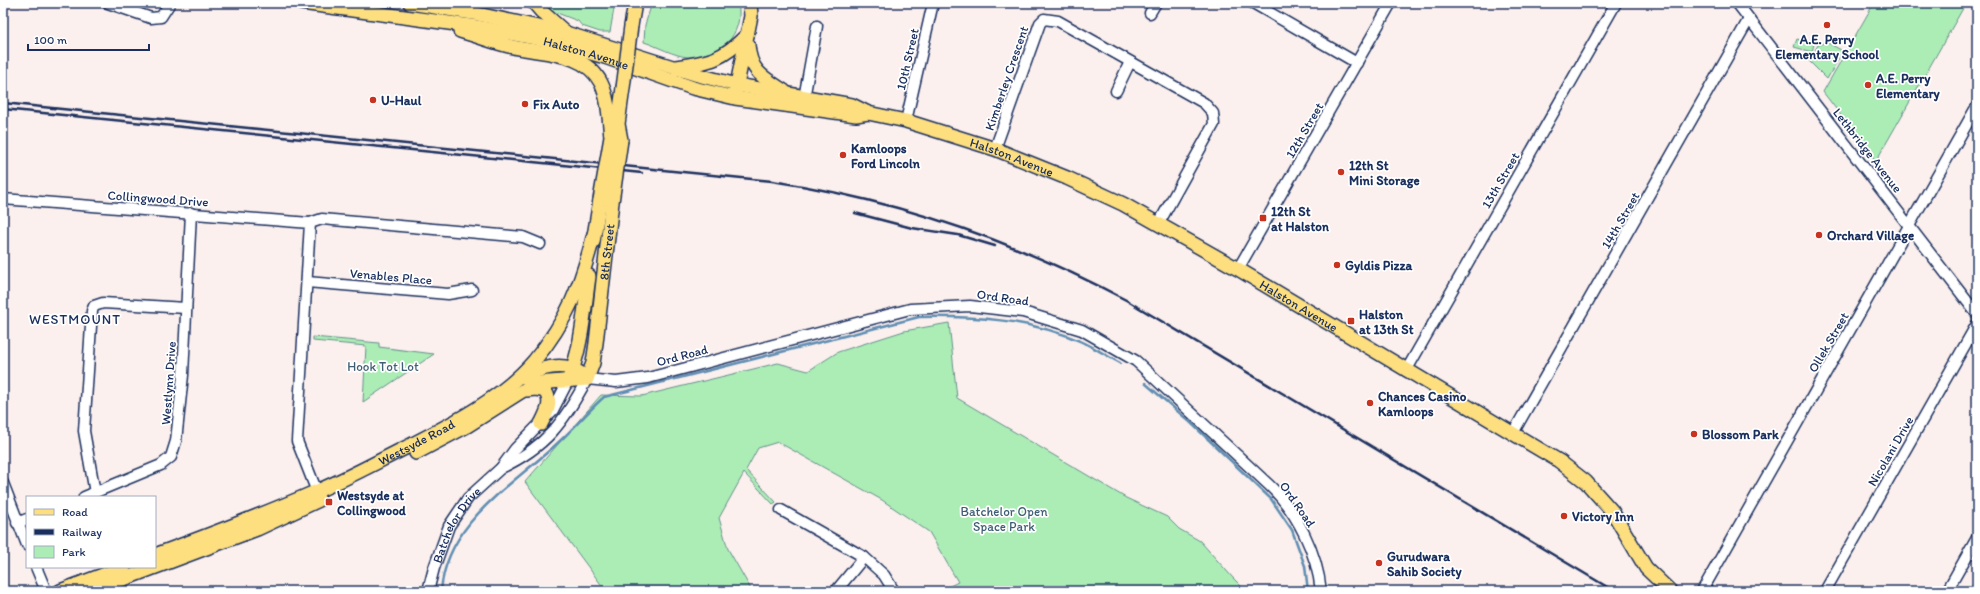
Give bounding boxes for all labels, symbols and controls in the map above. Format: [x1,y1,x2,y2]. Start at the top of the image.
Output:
marker: A.E. Perry Elementary School [1822,20,1832,30]
street label: Kimberley Crescent [982,24,1031,132]
scale bar [28,26,149,52]
street label: 10th Street [893,27,922,92]
place label: A.E. Perry Elementary School [1775,32,1879,63]
text: 100 m [34,33,67,47]
street label: Halston Avenue [542,33,631,73]
place label: A.E. Perry Elementary [1875,71,1941,102]
marker: A.E. Perry Elementary [1863,80,1873,90]
place label: U-Haul [381,93,422,108]
marker: U-Haul [368,95,378,105]
place label: Fix Auto [533,97,580,112]
marker: Fix Auto [520,99,530,109]
street label: 12th Street [1282,100,1326,161]
street label: Lethbridge Avenue [1830,105,1905,196]
street label: Halston Avenue [968,135,1056,180]
place label: Kamloops Ford Lincoln [851,141,921,171]
street label: 13th Street [1478,149,1523,211]
marker: Kamloops Ford Lincoln [838,150,848,160]
place label: 12th St Mini Storage [1349,158,1420,189]
marker: 12th St Mini Storage [1336,167,1346,177]
street label: Collingwood Drive [107,187,209,210]
street label: 14th Street [1598,189,1643,251]
place label: 12th St at Halston [1271,204,1330,234]
marker: 12th St at Halston [1258,213,1268,223]
street label: 8th Street [596,223,617,281]
place label: Orchard Village [1827,228,1914,244]
marker: Orchard Village [1814,230,1824,240]
place label: Gyldis Pizza [1345,258,1413,274]
marker: Gyldis Pizza [1332,260,1342,270]
street label: Venables Place [349,265,433,288]
street label: Halston Avenue [1257,277,1341,335]
street label: Ord Road [976,286,1030,309]
place label: Halston at 13th St [1359,307,1414,337]
street label: Ollek Street [1805,309,1852,375]
district label: WESTMOUNT [29,311,121,328]
marker: Halston at 13th St [1346,316,1356,326]
street label: Westlynn Drive [158,341,179,425]
street label: Ord Road [655,341,709,370]
park label: Hook Tot Lot [347,359,419,374]
place label: Chances Casino Kamloops [1378,389,1467,420]
marker: Chances Casino Kamloops [1365,398,1375,408]
street label: Nicolani Drive [1864,414,1916,489]
street label: Westsyde Road [376,416,457,468]
place label: Blossom Park [1702,427,1779,442]
marker: Blossom Park [1689,429,1699,439]
street label: Ord Road [1276,479,1319,530]
street label: Batchelor Drive [429,483,484,565]
place label: Westsyde at Collingwood [337,488,407,519]
legend [26,496,156,568]
marker: Westsyde at Collingwood [324,497,334,507]
park label: Batchelor Open Space Park [961,504,1048,534]
text: Road [62,505,88,519]
place label: Victory Inn [1572,509,1635,525]
marker: Victory Inn [1559,511,1569,521]
text: Railway [62,525,102,539]
text: Park [62,545,86,559]
place label: Gurudwara Sahib Society [1387,549,1462,580]
marker: Gurudwara Sahib Society [1374,558,1384,568]

